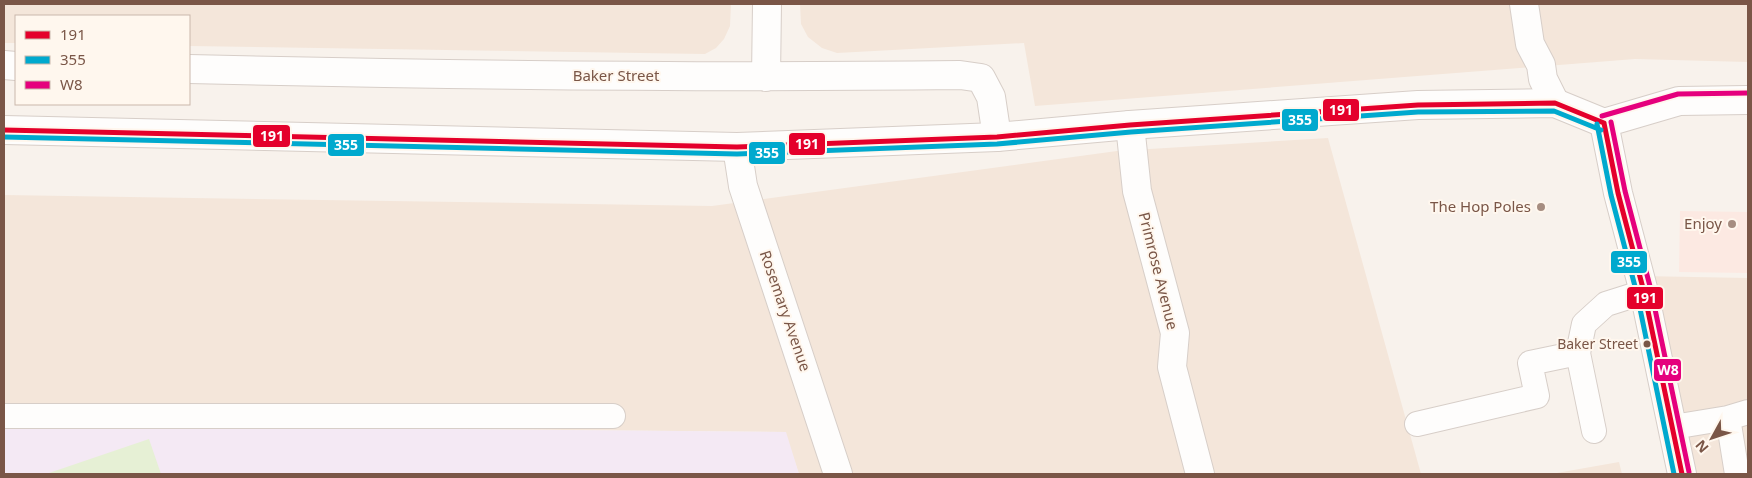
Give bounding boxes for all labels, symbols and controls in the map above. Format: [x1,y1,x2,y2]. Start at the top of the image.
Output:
legend [15,15,190,105]
text: 191 [60,24,86,44]
text: 355 [60,49,86,69]
street label: Baker Street [573,65,660,85]
text: W8 [60,74,83,94]
line badge: 191 [1322,98,1360,122]
text: 191 [1329,100,1353,119]
line badge: 355 [1281,108,1319,132]
text: 355 [1288,110,1312,129]
line badge: 191 [252,124,291,148]
text: 191 [260,126,284,145]
line badge: 191 [788,132,826,156]
line badge: 355 [327,133,365,157]
text: 191 [795,134,819,153]
text: 355 [334,135,358,154]
line badge: 355 [748,141,786,165]
text: 355 [755,143,779,162]
place label: The Hop Poles [1430,196,1531,216]
marker: The Hop Poles [1535,201,1547,213]
street label: Primrose Avenue [1135,210,1183,332]
place label: Enjoy [1684,213,1722,233]
marker: Enjoy [1726,218,1738,230]
street label: Rosemary Avenue [756,247,816,374]
line badge: 355 [1610,250,1648,274]
text: 355 [1617,252,1641,271]
line badge: 191 [1626,286,1664,310]
text: 191 [1633,288,1657,307]
place label: Baker Street [1557,334,1638,353]
marker: Baker Street [1642,339,1652,349]
line badge: W8 [1653,358,1682,382]
text: W8 [1657,360,1679,379]
north arrow [1687,413,1737,463]
text: N [1691,436,1713,457]

